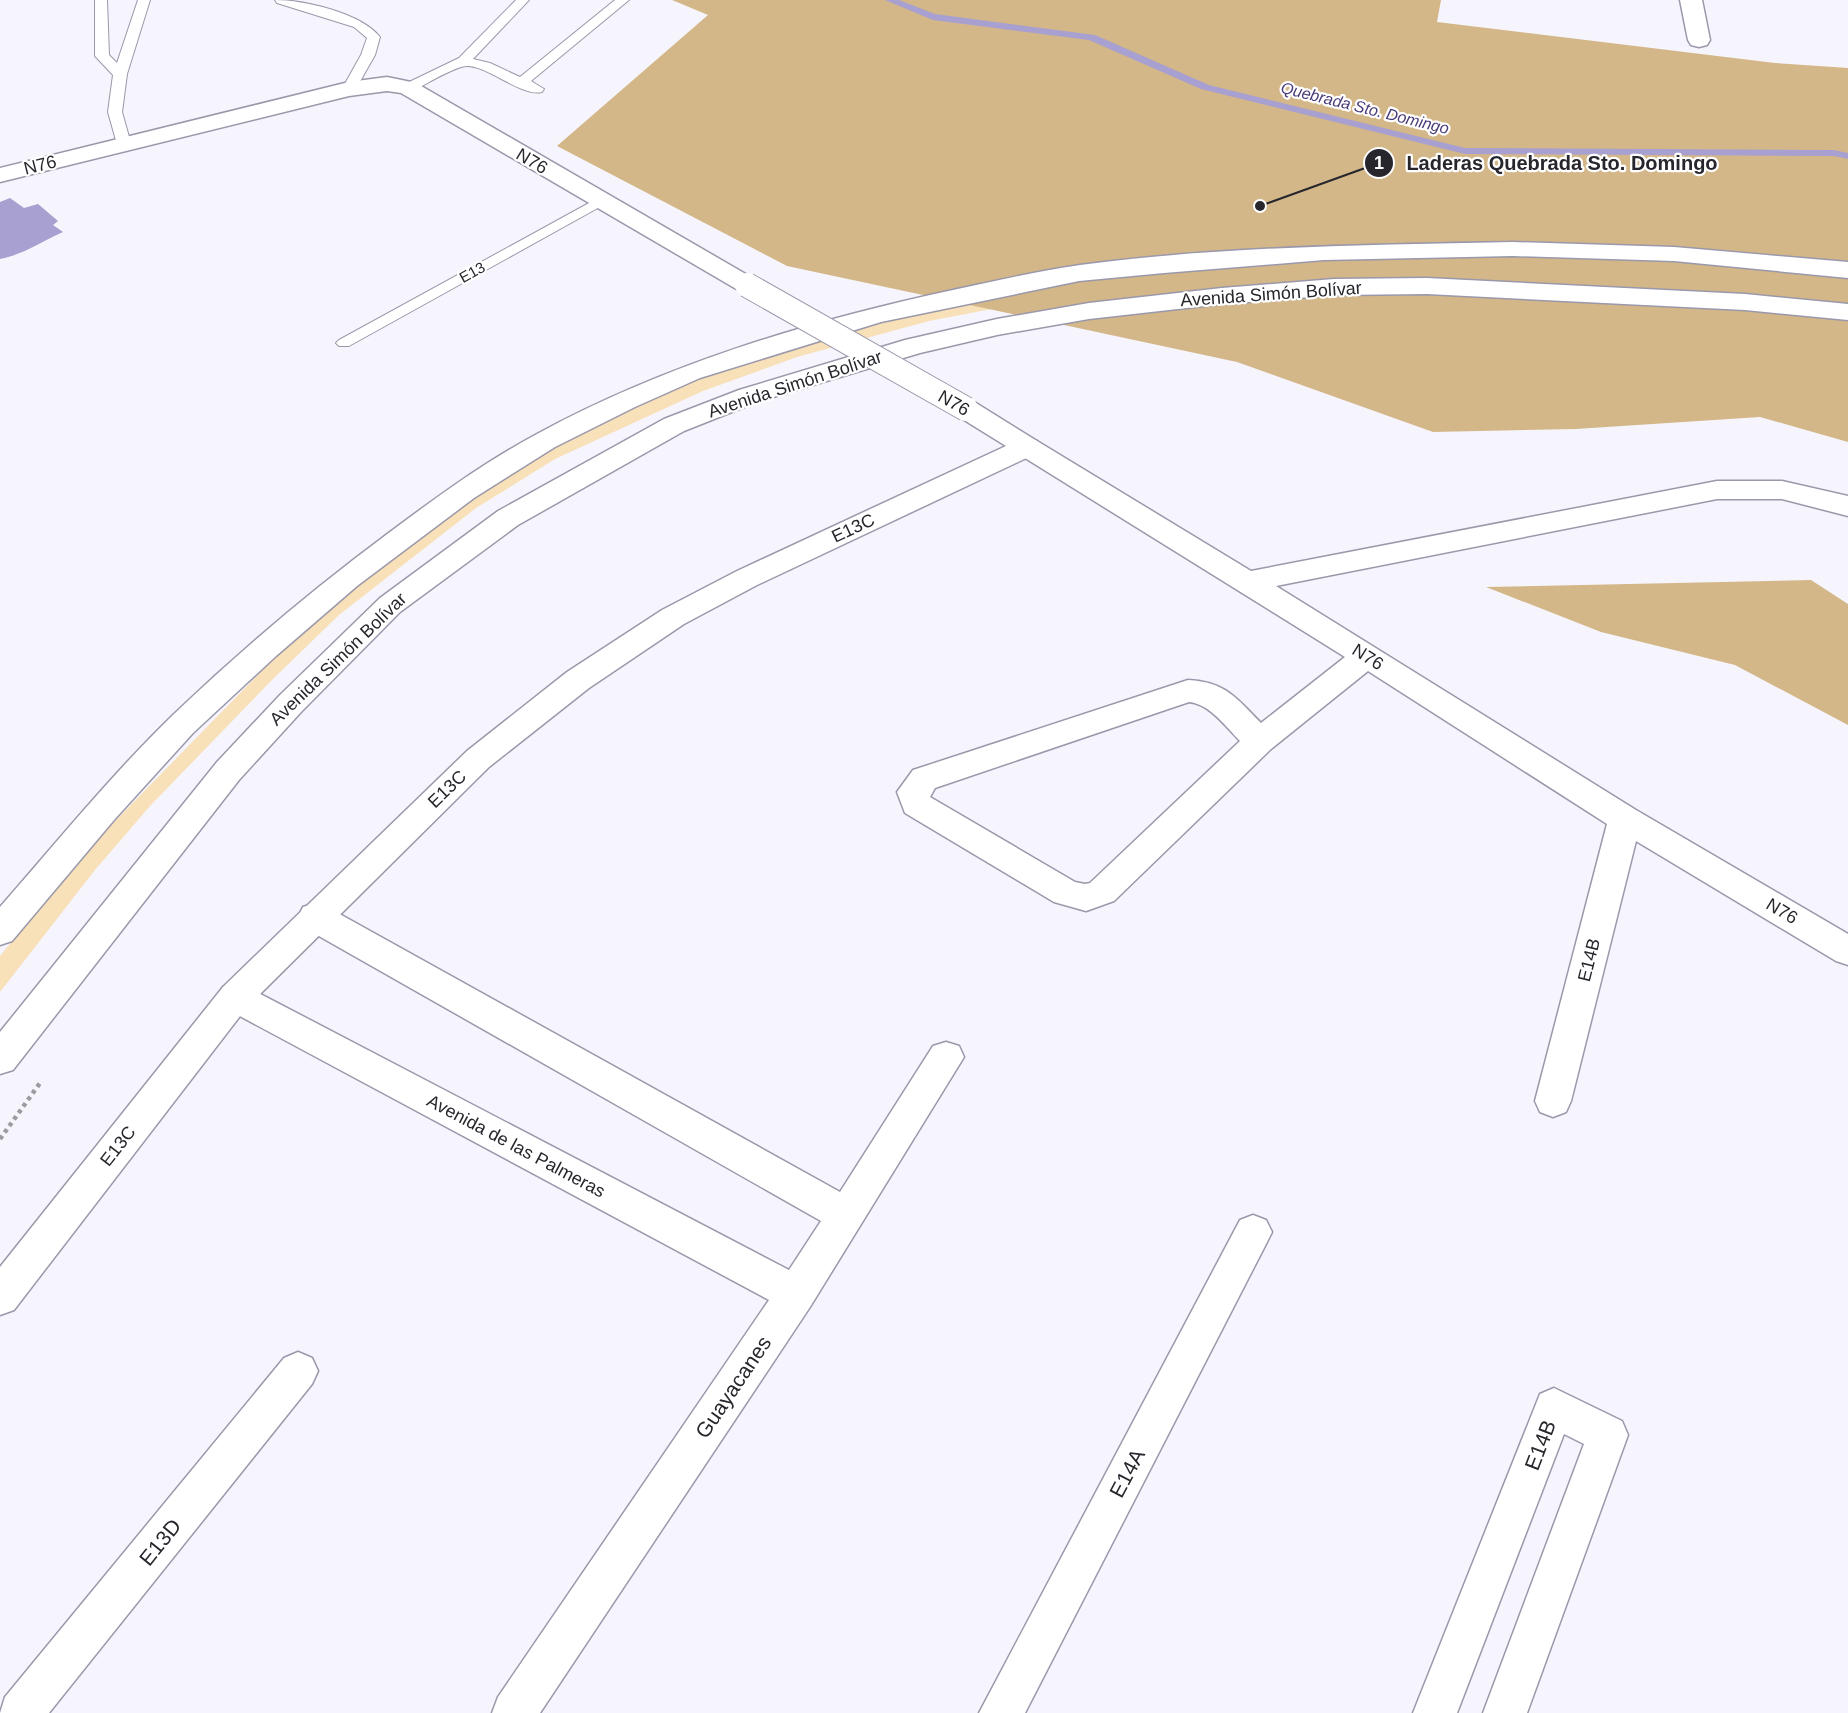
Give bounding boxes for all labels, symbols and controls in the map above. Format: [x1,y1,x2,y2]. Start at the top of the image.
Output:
water label: Quebrada Sto. Domingo [1279,79,1451,137]
street label: N76 [513,144,551,178]
callout: Laderas Quebrada Sto. Domingo [1364,144,1729,182]
street label: N76 [22,151,58,179]
text: Laderas Quebrada Sto. Domingo [1406,152,1718,174]
text: 1 [1374,153,1384,173]
street label: E13 [456,258,488,286]
street label: Avenida Simón Bolívar [1180,278,1362,310]
street label: Avenida Simón Bolívar [705,346,885,422]
street label: N76 [935,386,973,420]
street label: E13C [828,509,878,547]
street label: Avenida Simón Bolívar [266,589,410,729]
street label: N76 [1349,640,1387,674]
street label: E13C [424,766,470,812]
street label: N76 [1763,894,1801,928]
street label: E14B [1574,936,1604,984]
street label: Avenida de las Palmeras [424,1091,608,1201]
street label: E13C [96,1122,140,1170]
street label: Guayacanes [690,1332,776,1442]
street label: E14B [1520,1417,1560,1473]
street label: E14A [1105,1445,1149,1501]
street label: E13D [135,1514,185,1570]

